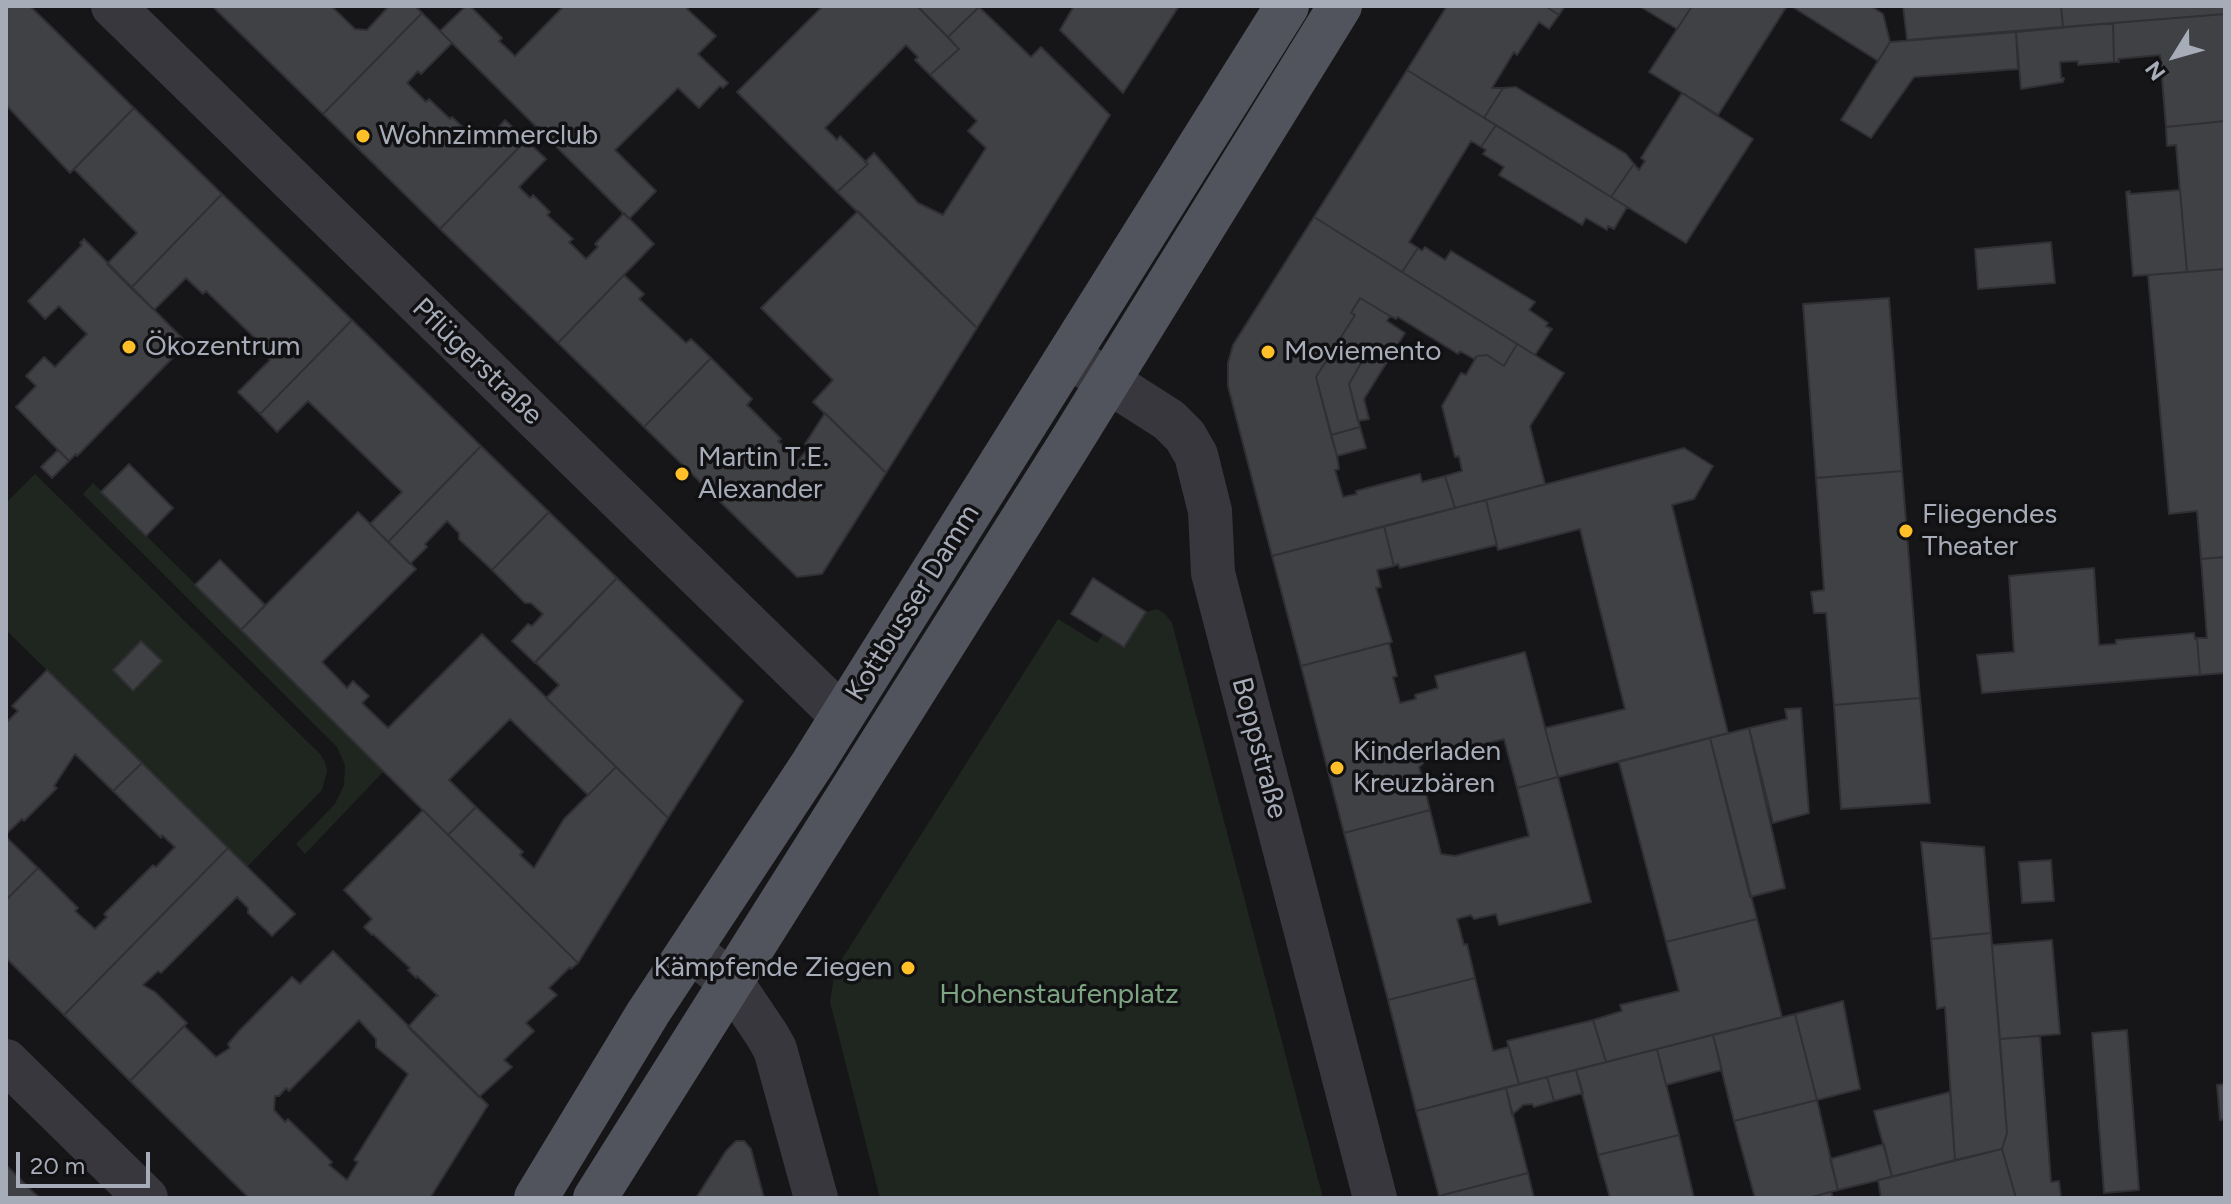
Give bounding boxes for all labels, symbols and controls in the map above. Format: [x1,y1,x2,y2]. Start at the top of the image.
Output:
north arrow [2135,16,2215,96]
text: N [2140,56,2171,86]
place label: Wohnzimmerclub [379,119,598,153]
marker: Wohnzimmerclub [354,127,372,145]
street label: Pflügerstraße [405,292,549,432]
place label: Ökozentrum [145,330,300,364]
place label: Moviemento [1284,335,1441,369]
marker: Ökozentrum [120,338,138,356]
marker: Moviemento [1259,343,1277,361]
place label: Martin T.E. Alexander [698,441,829,507]
marker: Martin T.E. Alexander [673,465,691,483]
place label: Fliegendes Theater [1922,498,2057,564]
street label: Kottbusser Damm [839,499,987,707]
marker: Fliegendes Theater [1897,522,1915,540]
street label: Boppstraße [1224,674,1294,822]
place label: Kinderladen Kreuzbären [1353,735,1501,801]
marker: Kinderladen Kreuzbären [1328,759,1346,777]
place label: Kämpfende Ziegen [653,951,892,985]
marker: Kämpfende Ziegen [899,959,917,977]
park label: Hohenstaufenplatz [939,978,1179,1012]
scale bar [20,1136,154,1186]
text: 20 m [30,1151,85,1180]

